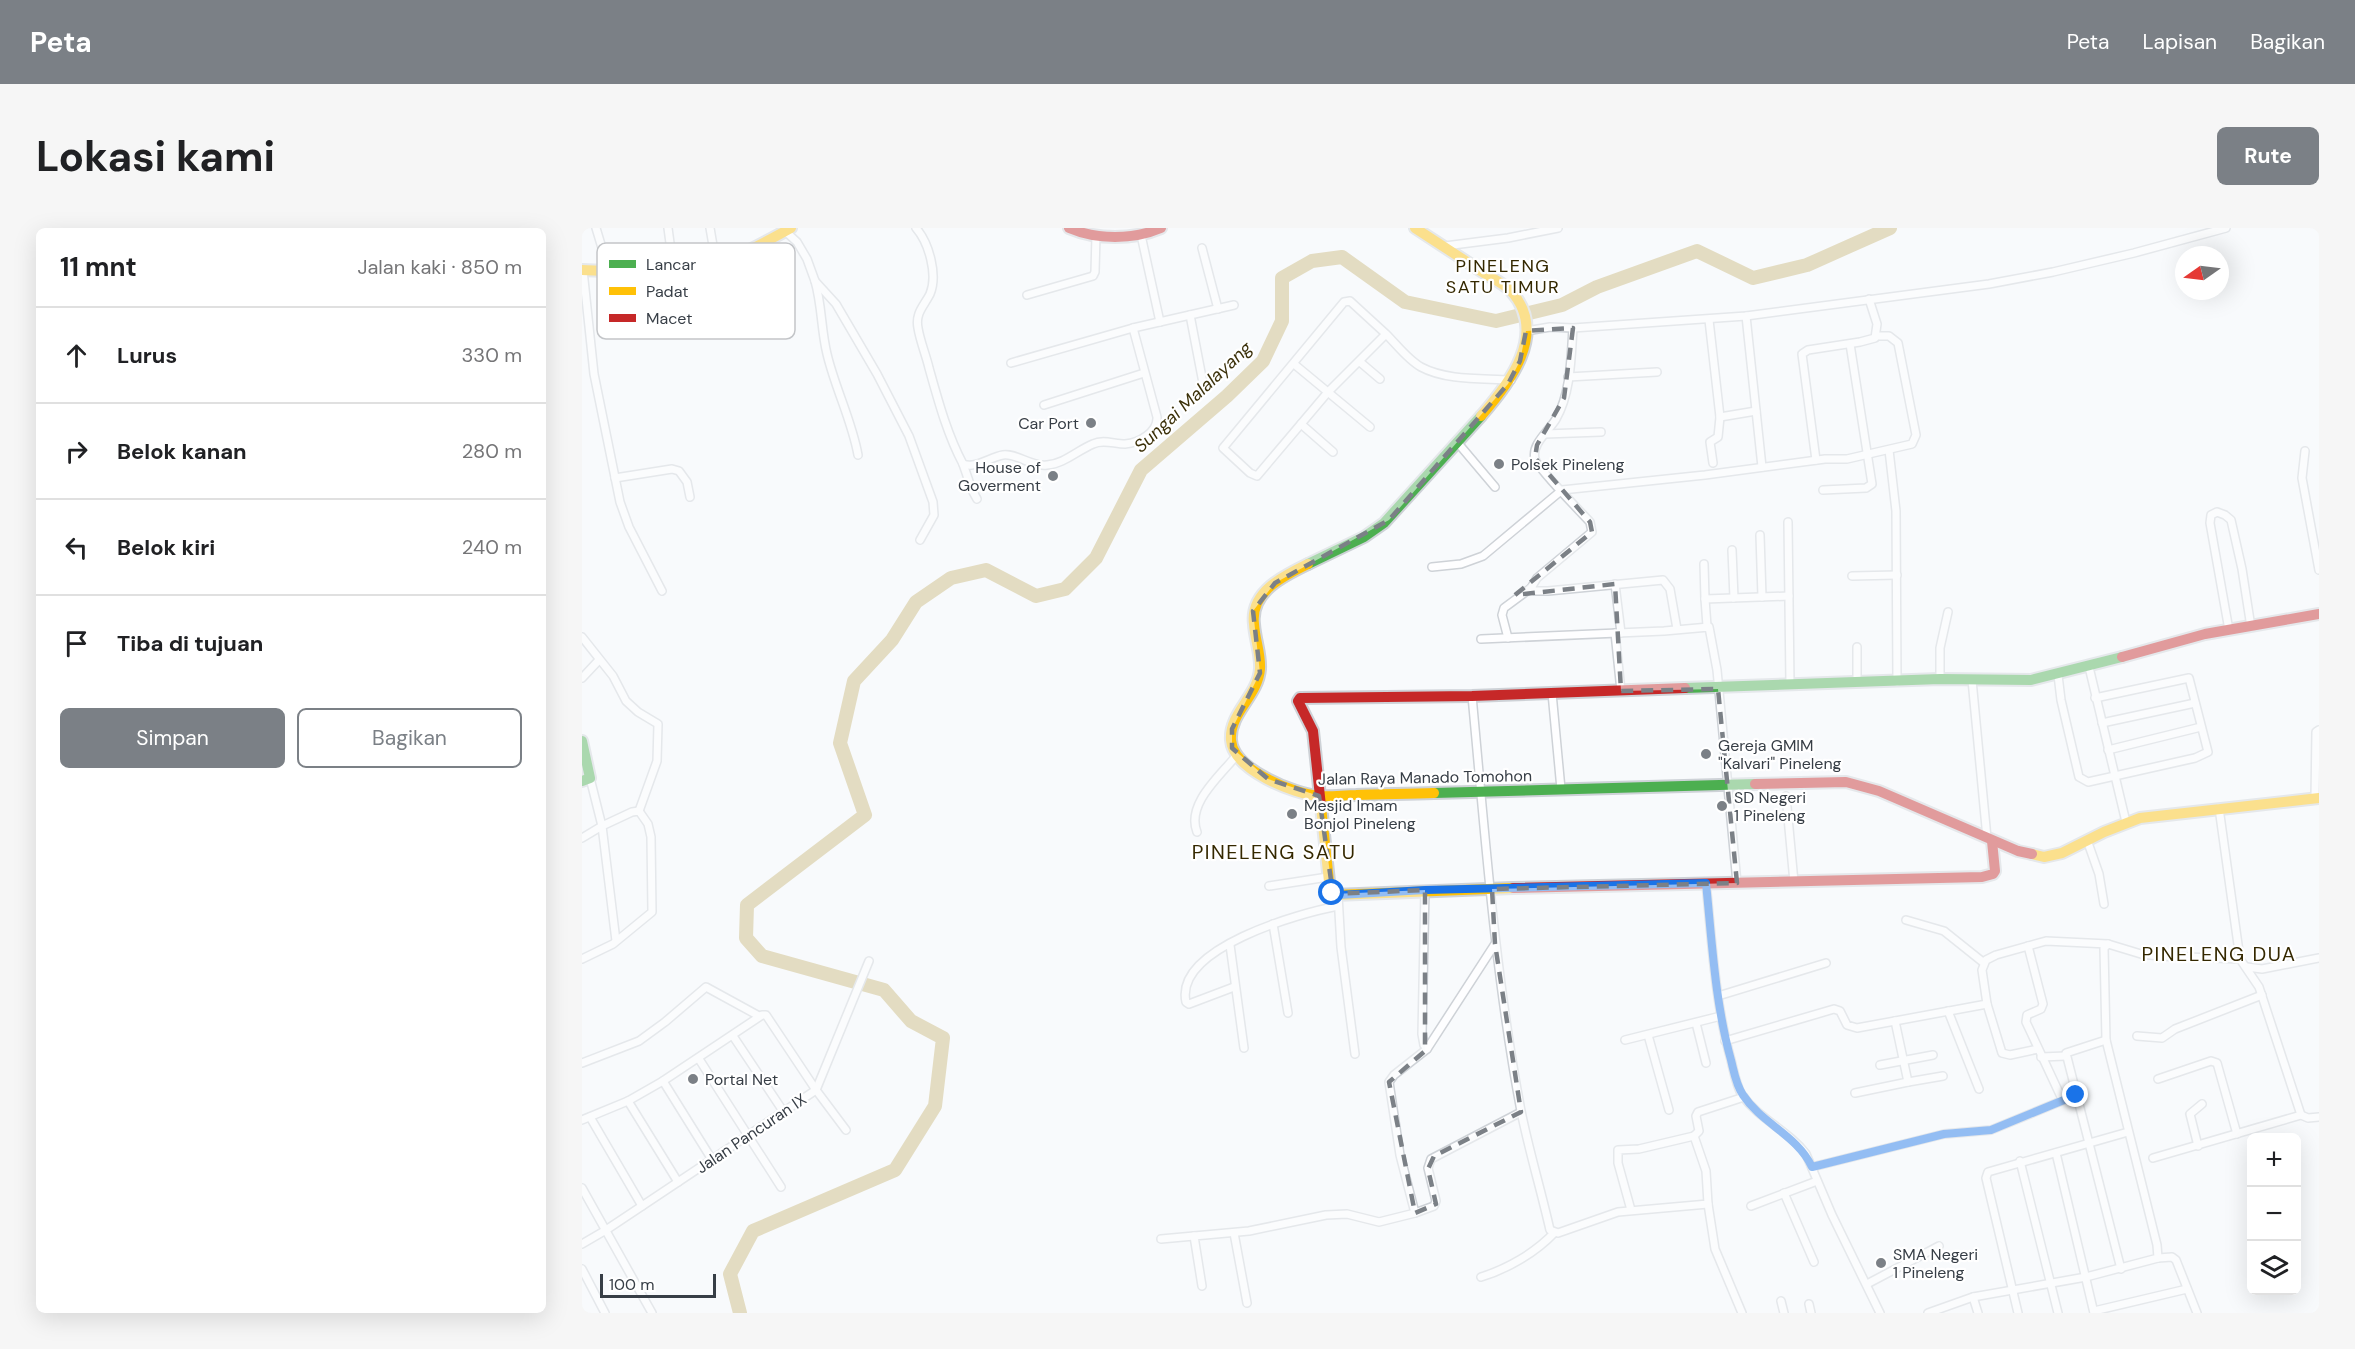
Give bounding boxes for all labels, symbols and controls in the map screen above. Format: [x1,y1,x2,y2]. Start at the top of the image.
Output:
text: Peta [30,24,92,61]
text: Peta [2067,28,2109,56]
text: Lapisan [2142,28,2217,56]
text: Bagikan [2250,28,2325,56]
button: Rute [2217,127,2319,185]
text: Lokasi kami [36,129,275,184]
legend [597,243,795,339]
north arrow [2175,246,2229,300]
text: 11 mnt [60,250,137,284]
text: Jalan kaki · 850 m [357,254,522,280]
text: Lancar [646,254,696,275]
district label: PINELENG SATU TIMUR [1446,254,1560,299]
text: Padat [646,281,688,302]
text: Macet [646,308,692,329]
water label: Sungai Malalayang [1129,335,1258,458]
icon: ahead [60,339,93,372]
text: Lurus [117,341,177,370]
text: 330 m [462,342,522,368]
place label: Car Port [1018,413,1079,434]
marker: Car Port [1084,416,1098,430]
icon: right [60,435,93,468]
text: Belok kanan [117,437,247,466]
text: 280 m [462,438,522,464]
place label: Polsek Pineleng [1511,454,1625,475]
place label: House of Goverment [958,457,1041,496]
marker: Polsek Pineleng [1492,457,1506,471]
marker: House of Goverment [1046,469,1060,483]
icon: left [60,531,93,564]
text: Belok kiri [117,533,215,562]
text: 240 m [462,534,522,560]
icon: arrive [60,627,93,660]
text: Tiba di tujuan [117,629,263,658]
button: Simpan [60,708,285,768]
button: Bagikan [297,708,522,768]
place label: Gereja GMIM "Kalvari" Pineleng [1718,735,1842,774]
marker: Gereja GMIM "Kalvari" Pineleng [1699,747,1713,761]
street label: Jalan Raya Manado Tomohon [1318,765,1532,790]
place label: SD Negeri 1 Pineleng [1734,787,1806,826]
place label: Mesjid Imam Bonjol Pineleng [1304,795,1416,834]
marker: SD Negeri 1 Pineleng [1715,799,1729,813]
marker: Mesjid Imam Bonjol Pineleng [1285,807,1299,821]
district label: PINELENG SATU [1192,839,1356,865]
route start [1318,879,1344,905]
district label: PINELENG DUA [2141,941,2297,967]
place label: Portal Net [705,1069,778,1090]
marker: Portal Net [686,1072,700,1086]
route end [2062,1081,2088,1107]
street label: Jalan Pancuran IX [692,1088,811,1178]
map controls [2247,1133,2301,1295]
button: + [2247,1133,2301,1187]
button: − [2247,1187,2301,1241]
button: layers [2247,1241,2301,1295]
place label: SMA Negeri 1 Pineleng [1893,1244,1978,1283]
marker: SMA Negeri 1 Pineleng [1874,1256,1888,1270]
scale bar [600,1271,716,1298]
text: 100 m [609,1274,654,1295]

